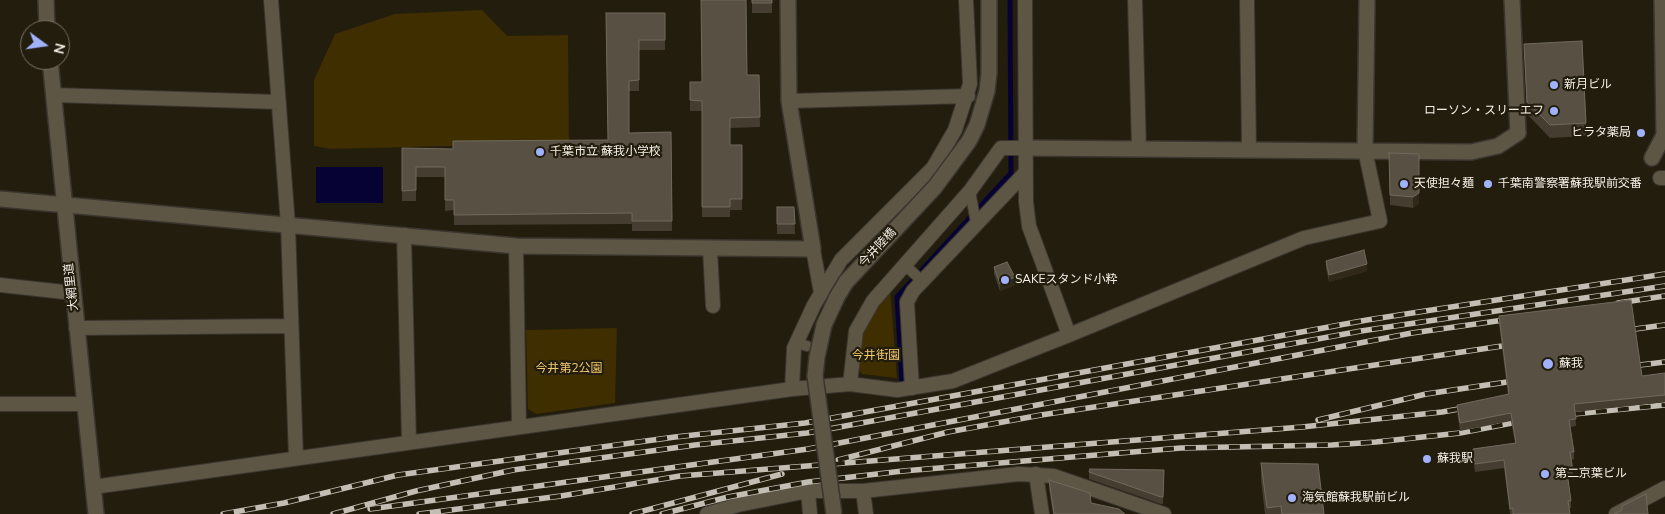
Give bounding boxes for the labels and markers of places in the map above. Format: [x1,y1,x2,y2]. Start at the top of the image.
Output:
place label: 新月ビル [1564,78,1612,92]
marker: 新月ビル [1548,79,1560,91]
place label: ローソン・スリーエフ [1424,104,1544,118]
marker: ローソン・スリーエフ [1548,105,1560,117]
place label: ヒラタ薬局 [1571,126,1631,140]
marker: ヒラタ薬局 [1635,127,1647,139]
place label: 千葉市立 蘇我小学校 [550,145,661,159]
marker: 千葉市立 蘇我小学校 [534,146,546,158]
place label: 天使担々麺 [1414,177,1474,191]
place label: 千葉南警察署蘇我駅前交番 [1498,177,1642,191]
marker: 天使担々麺 [1398,178,1410,190]
marker: 千葉南警察署蘇我駅前交番 [1482,178,1494,190]
place label: SAKEスタンド小粋 [1015,273,1118,287]
marker: SAKEスタンド小粋 [999,274,1011,286]
marker: 蘇我 [1541,357,1555,371]
place label: 蘇我 [1559,357,1583,371]
place label: 蘇我駅 [1437,452,1473,466]
marker: 蘇我駅 [1421,453,1433,465]
place label: 第二京葉ビル [1555,467,1627,481]
marker: 第二京葉ビル [1539,468,1551,480]
place label: 海気館蘇我駅前ビル [1302,491,1410,505]
marker: 海気館蘇我駅前ビル [1286,492,1298,504]

